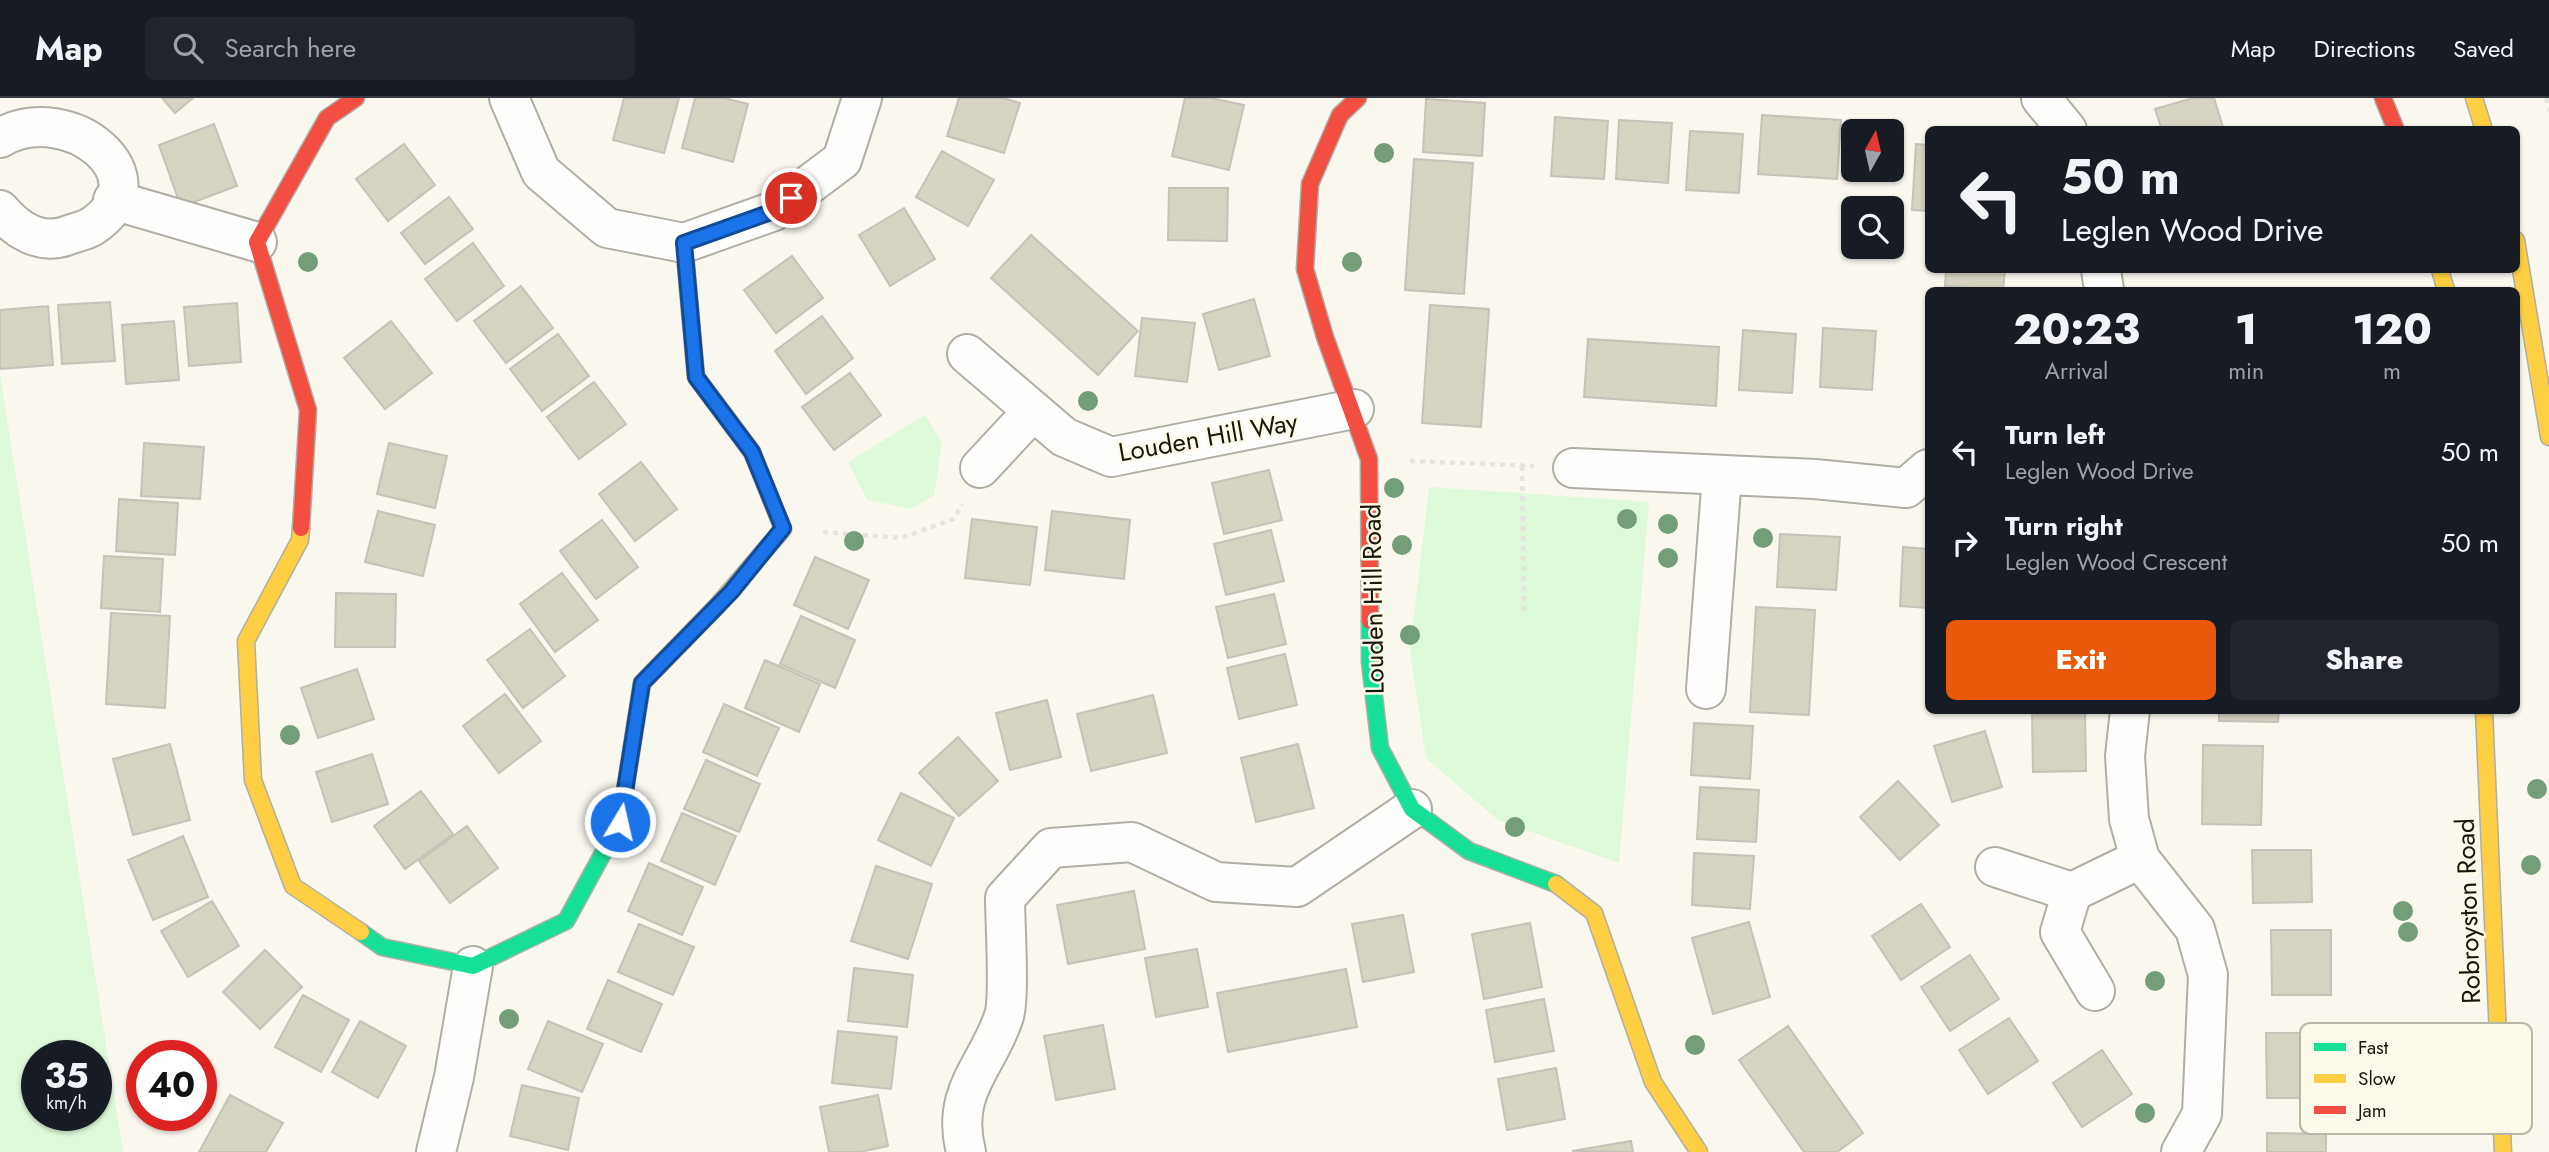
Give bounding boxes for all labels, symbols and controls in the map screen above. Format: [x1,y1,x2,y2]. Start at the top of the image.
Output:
search box [145,17,635,80]
text: Map [35,25,103,72]
icon: search [169,29,207,67]
text: Search here [225,29,356,67]
text: Map [2231,31,2276,66]
text: Directions [2314,31,2415,66]
text: Saved [2453,31,2514,66]
north arrow [1841,119,1904,182]
map controls [1841,119,1904,259]
text: 50 m [2061,142,2180,212]
icon: left [1946,154,2037,245]
pin [761,168,821,228]
icon: arrive [772,179,810,217]
button: search [1841,196,1904,259]
text: Leglen Wood Drive [2061,207,2323,253]
text: 20:23 [2013,299,2140,360]
text: 1 [2235,299,2257,360]
text: 120 [2352,299,2432,360]
text: Arrival [2045,354,2108,388]
text: min [2228,354,2264,388]
text: m [2383,354,2401,388]
street label: Louden Hill Way [1115,402,1301,471]
text: Turn left [2005,416,2105,454]
icon: left [1946,433,1984,471]
text: 50 m [2441,433,2499,471]
text: Leglen Wood Drive [2005,454,2194,488]
street label: Louden Hill Road [1352,503,1394,695]
text: Turn right [2005,507,2123,545]
icon: right [1946,524,1984,562]
text: 50 m [2441,524,2499,562]
text: Leglen Wood Crescent [2005,545,2227,579]
button: Exit [1946,620,2216,700]
button: Share [2230,620,2499,700]
position arrow [583,785,657,859]
street label: Robroyston Road [2446,817,2490,1005]
legend [2300,1023,2532,1134]
text: Fast [2358,1034,2389,1061]
speed limit sign: 40 [126,1040,217,1131]
text: 35 [44,1051,89,1101]
text: Slow [2358,1065,2396,1092]
text: km/h [46,1090,87,1116]
text: Jam [2355,1097,2387,1124]

